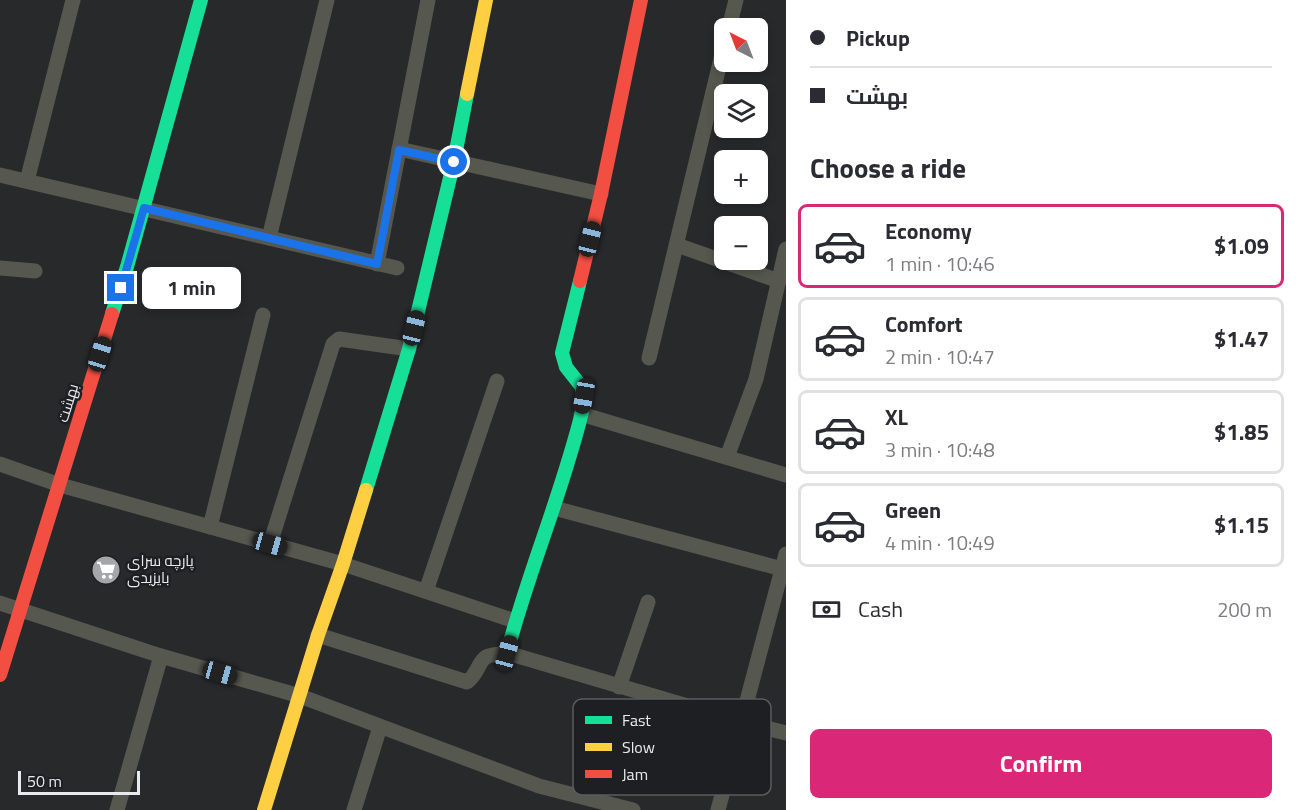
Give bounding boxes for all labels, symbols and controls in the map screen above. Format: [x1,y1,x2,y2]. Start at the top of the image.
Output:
north arrow [714,18,768,72]
map controls [714,18,768,270]
text: Pickup [846,21,910,55]
text: بهشت [846,79,908,113]
button: layers [714,84,768,138]
text: Choose a ride [810,147,966,188]
route start [440,148,467,175]
button: + [714,150,768,204]
text: Economy [885,214,972,248]
button: − [714,216,768,270]
car [577,219,603,259]
icon: car [813,219,867,273]
text: $1.09 [1214,229,1269,263]
text: 1 min · 10:46 [885,248,995,279]
callout: 1 min [142,267,241,309]
text: 1 min [167,272,216,303]
route end [107,274,134,301]
text: Comfort [885,307,963,341]
car [401,308,427,348]
icon: car [813,312,867,366]
text: $1.47 [1214,322,1269,356]
car [86,334,114,374]
text: 2 min · 10:47 [885,341,995,372]
car [572,377,596,415]
street label: بهشت [51,381,84,425]
text: XL [885,400,908,434]
icon: car [813,405,867,459]
text: $1.85 [1214,415,1269,449]
text: 3 min · 10:48 [885,434,995,465]
text: Green [885,493,941,527]
icon: car [813,498,867,552]
text: $1.15 [1214,508,1269,542]
text: 4 min · 10:49 [885,527,995,558]
car [250,530,290,558]
place label: پارچه سرای بایزیدی [127,549,194,589]
supermarket icon: پارچه سرای بایزیدی [90,554,122,586]
text: Cash [858,592,903,626]
icon: cash [810,593,843,626]
text: 200 m [1217,594,1272,625]
car [494,633,520,673]
car [200,659,240,687]
legend [573,699,771,795]
text: Fast [622,708,651,732]
button: Confirm [810,729,1272,798]
text: Slow [622,735,655,759]
text: Jam [622,762,648,786]
scale bar [18,768,140,796]
text: 50 m [27,769,62,793]

